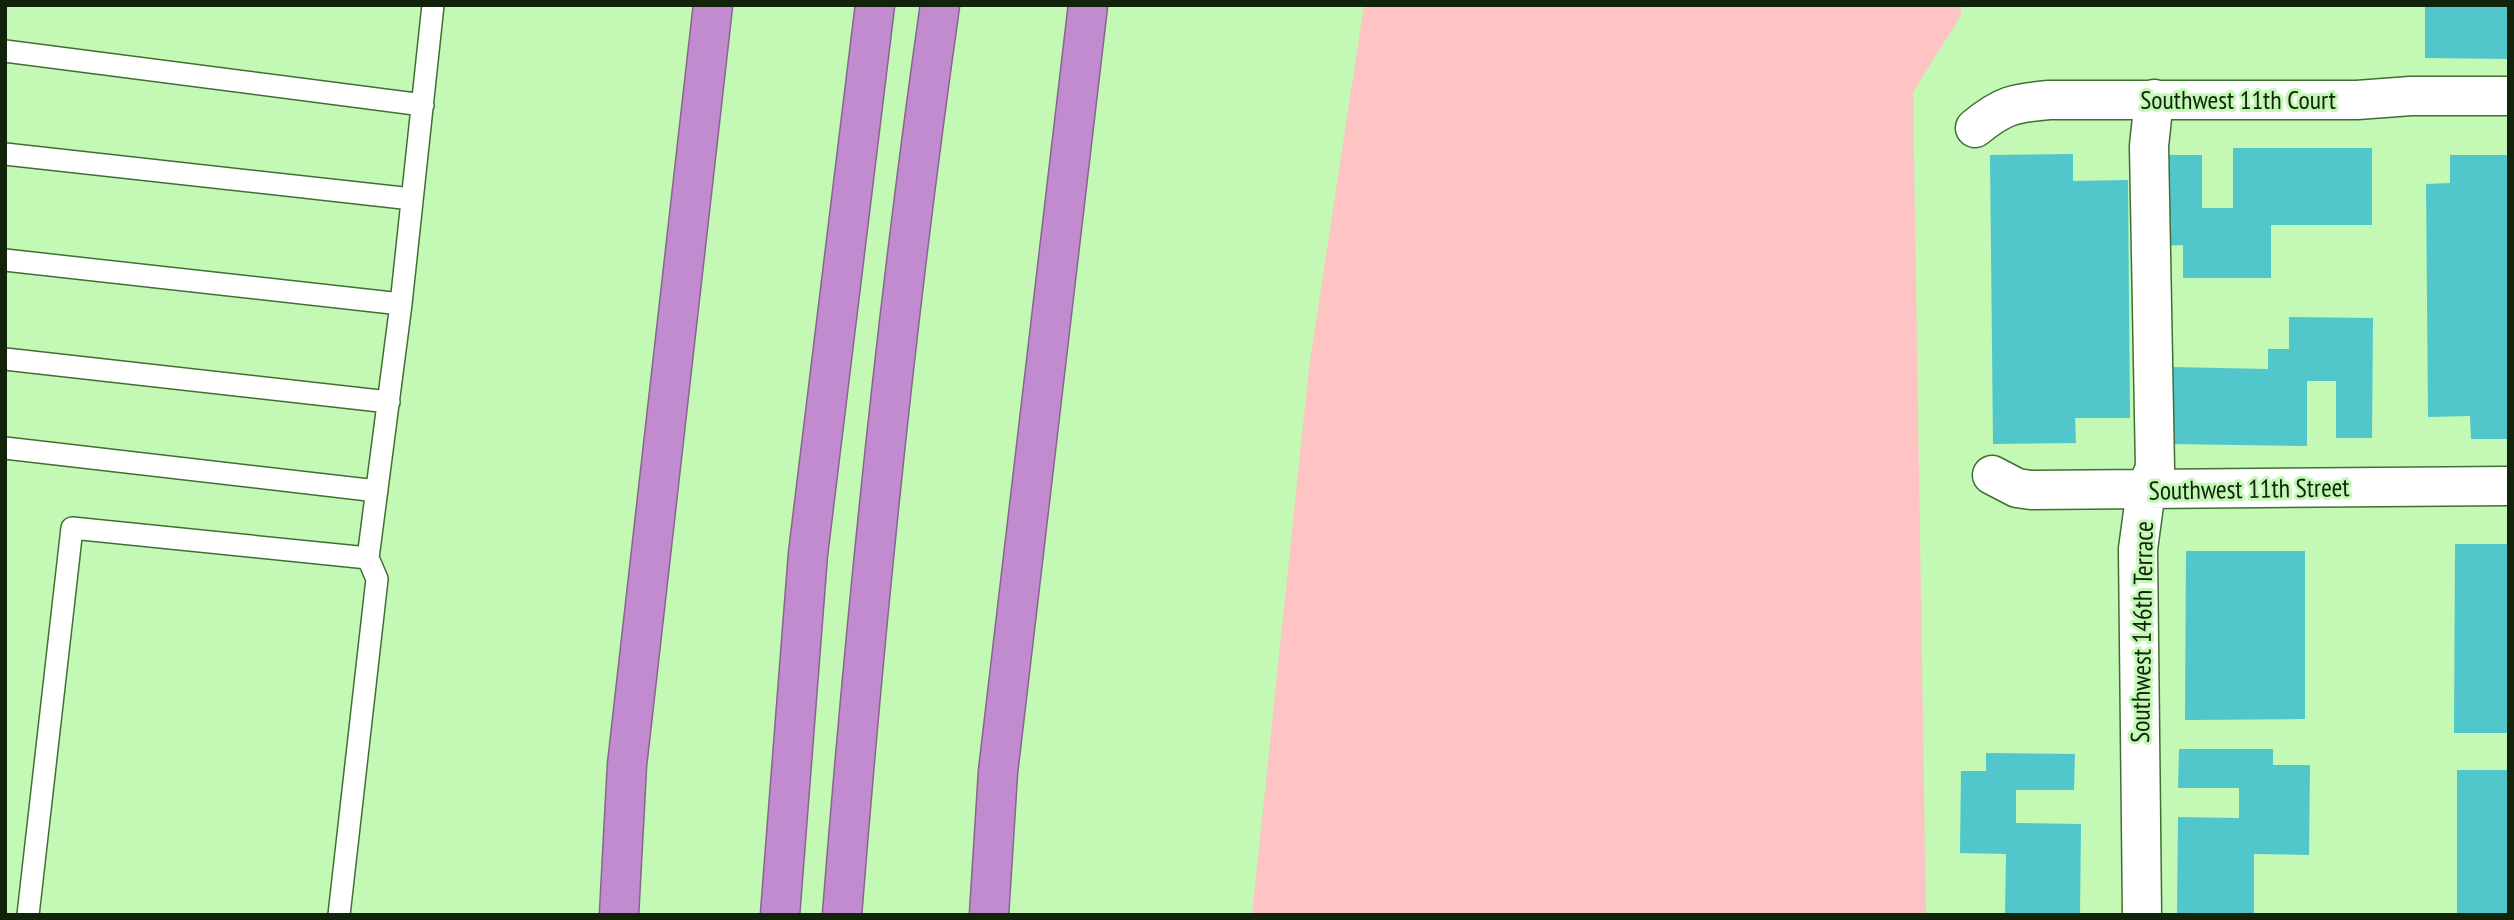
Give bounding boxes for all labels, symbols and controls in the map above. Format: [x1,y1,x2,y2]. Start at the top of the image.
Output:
street label: Southwest 11th Court [2140,83,2336,116]
street label: Southwest 11th Street [2148,470,2350,507]
street label: Southwest 146th Terrace [2123,521,2160,743]

